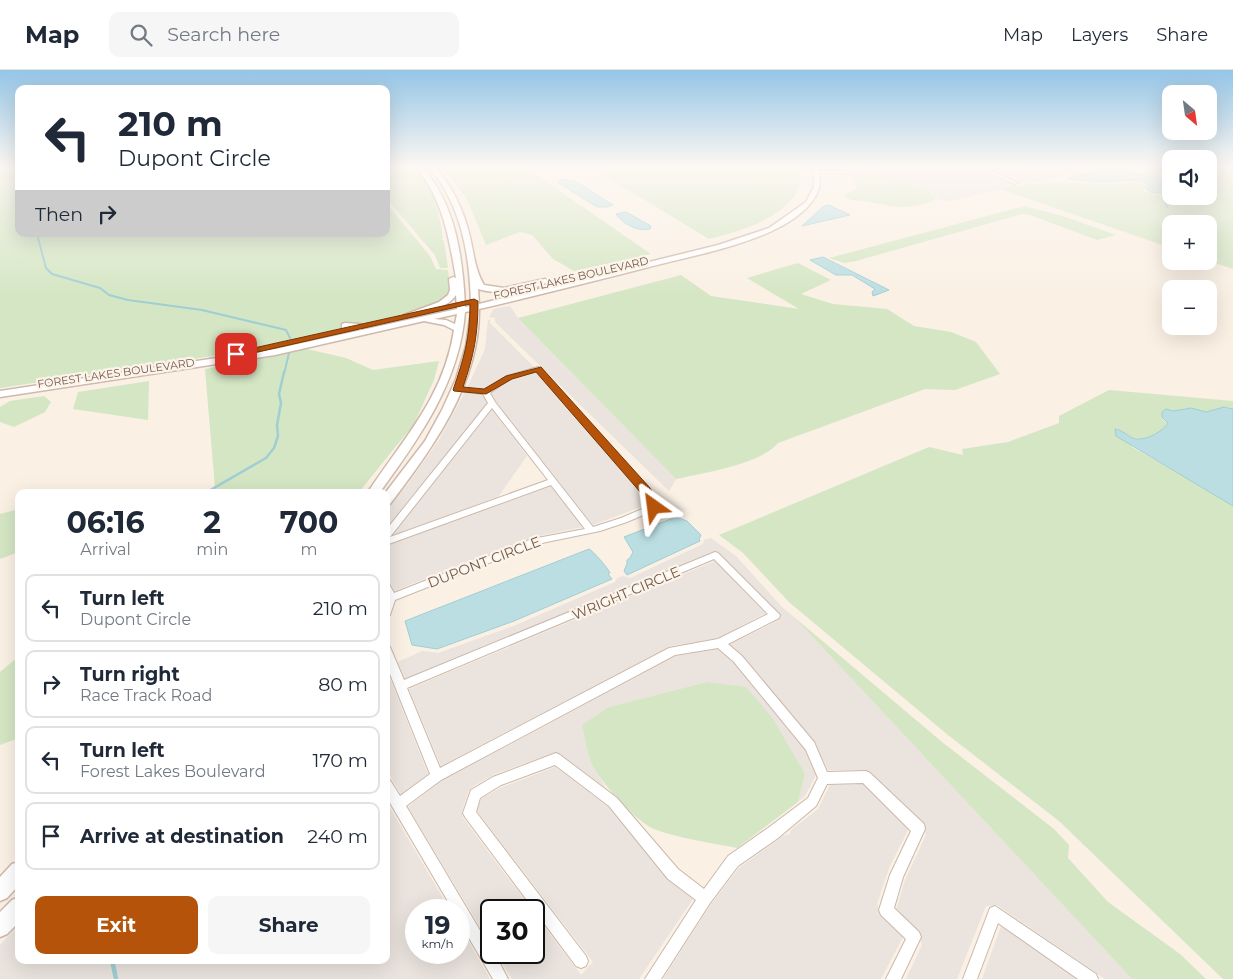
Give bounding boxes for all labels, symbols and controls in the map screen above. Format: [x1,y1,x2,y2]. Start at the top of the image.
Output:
search box [109,12,459,57]
text: Map [25,20,79,49]
icon: search [127,21,155,49]
text: Search here [167,23,280,46]
text: Map [1003,24,1043,46]
text: Layers [1071,24,1128,46]
text: Share [1156,24,1208,46]
north arrow [1162,85,1218,140]
map controls [1162,85,1217,335]
text: 210 m [118,102,223,145]
icon: left [35,105,100,170]
text: Dupont Circle [118,145,271,172]
button: sound [1162,150,1217,205]
icon: right [93,200,121,228]
text: Then [35,203,83,226]
button: + [1162,215,1217,270]
street label: FOREST LAKES BOULEVARD [492,253,650,303]
button: − [1162,280,1217,335]
pin [215,333,257,375]
icon: arrive [222,340,250,368]
street label: FOREST LAKES BOULEVARD [36,355,196,391]
position arrow [627,480,679,532]
text: 06:16 [66,504,145,541]
text: 2 [203,504,221,541]
text: 700 [280,504,338,541]
street label: DUPONT CIRCLE [425,532,543,592]
text: Arrival [80,540,131,559]
text: min [196,540,228,559]
text: m [301,540,318,559]
street label: WRIGHT CIRCLE [569,562,683,624]
text: Turn left [80,587,165,610]
icon: left [37,594,65,622]
text: 210 m [313,597,368,620]
text: Dupont Circle [80,610,191,629]
text: Turn right [80,663,180,686]
icon: right [37,670,65,698]
text: 80 m [318,673,368,696]
text: Race Track Road [80,686,212,705]
text: Turn left [80,739,165,762]
icon: left [37,746,65,774]
text: 170 m [313,749,368,772]
text: Forest Lakes Boulevard [80,762,266,781]
icon: arrive [37,822,65,850]
text: Arrive at destination [80,825,284,848]
text: 240 m [307,825,368,848]
button: Exit [35,896,198,954]
button: Share [208,896,370,954]
speed limit sign: 30 [480,899,545,964]
text: 19 [425,910,450,940]
text: km/h [421,936,454,951]

